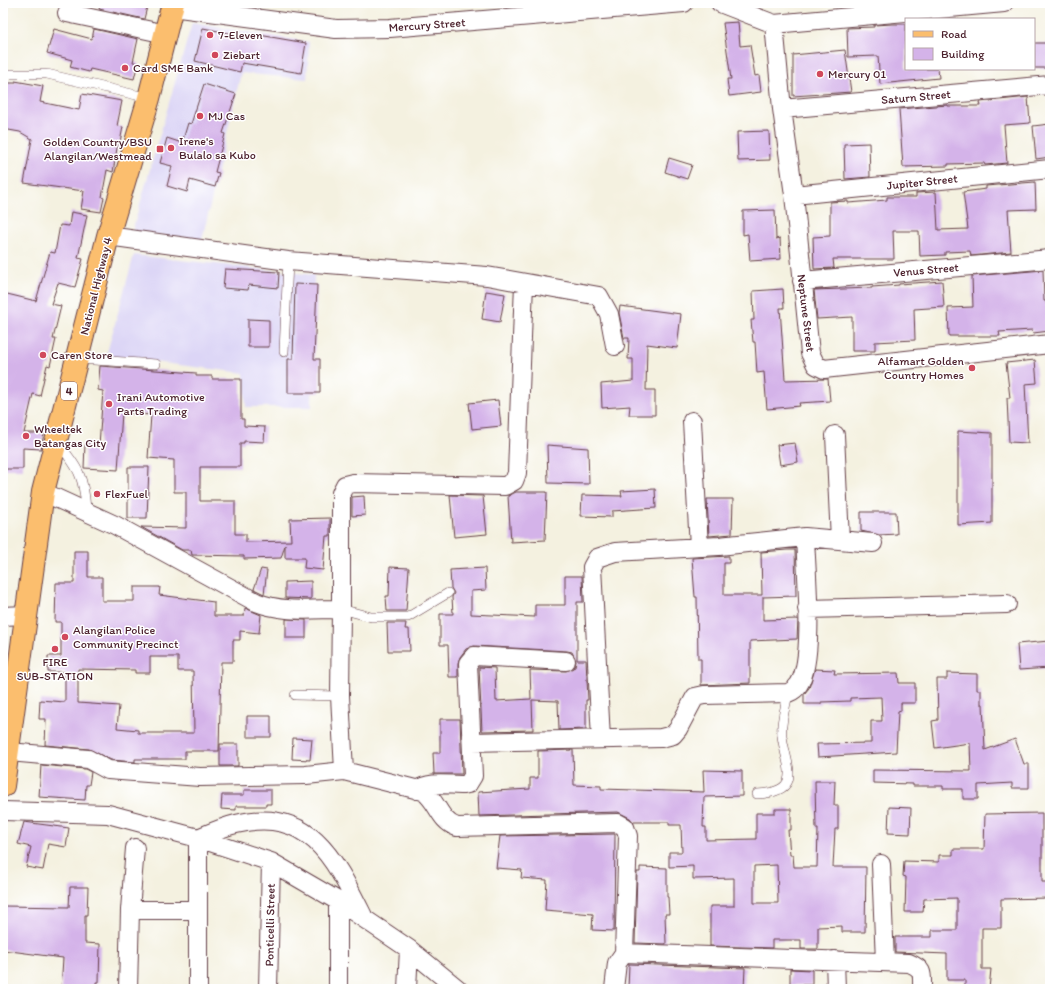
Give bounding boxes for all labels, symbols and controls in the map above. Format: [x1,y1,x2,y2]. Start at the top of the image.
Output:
street label: Mercury Street [388,15,466,35]
legend [905,18,1035,70]
text: Road [941,27,967,41]
place label: 7-Eleven [218,28,263,42]
marker: 7-Eleven [205,30,215,40]
text: Building [941,47,985,61]
place label: Ziebart [223,48,261,62]
marker: Ziebart [210,50,220,60]
place label: Card SME Bank [133,61,213,75]
marker: Card SME Bank [120,63,130,73]
place label: Mercury 01 [828,67,886,81]
marker: Mercury 01 [815,69,825,79]
street label: Saturn Street [881,87,952,107]
place label: MJ Cas [208,109,245,123]
marker: MJ Cas [195,111,205,121]
place label: Irene's Bulalo sa Kubo [179,134,256,162]
place label: Golden Country/BSU Alangilan/Westmead [43,135,152,163]
marker: Irene's Bulalo sa Kubo [166,143,176,153]
marker: Golden Country/BSU Alangilan/Westmead [155,144,165,154]
street label: Jupiter Street [886,171,959,193]
street label: National Highway 4 [77,236,115,336]
street label: Venus Street [893,260,960,280]
street label: Neptune Street [794,273,818,353]
place label: Caren Store [51,348,113,362]
marker: Caren Store [38,350,48,360]
place label: Alfamart Golden Country Homes [878,354,965,382]
marker: Alfamart Golden Country Homes [967,363,977,373]
road number: 4 [61,382,77,400]
place label: Irani Automotive Parts Trading [117,390,205,418]
marker: Irani Automotive Parts Trading [104,399,114,409]
place label: Wheeltek Batangas City [34,422,106,450]
marker: Wheeltek Batangas City [21,431,31,441]
place label: FlexFuel [105,487,148,501]
marker: FlexFuel [92,489,102,499]
place label: Alangilan Police Community Precinct [73,623,179,651]
marker: Alangilan Police Community Precinct [60,632,70,642]
marker: FIRE SUB-STATION [50,644,60,654]
place label: FIRE SUB-STATION [17,655,93,683]
street label: Ponticelli Street [262,883,278,967]

